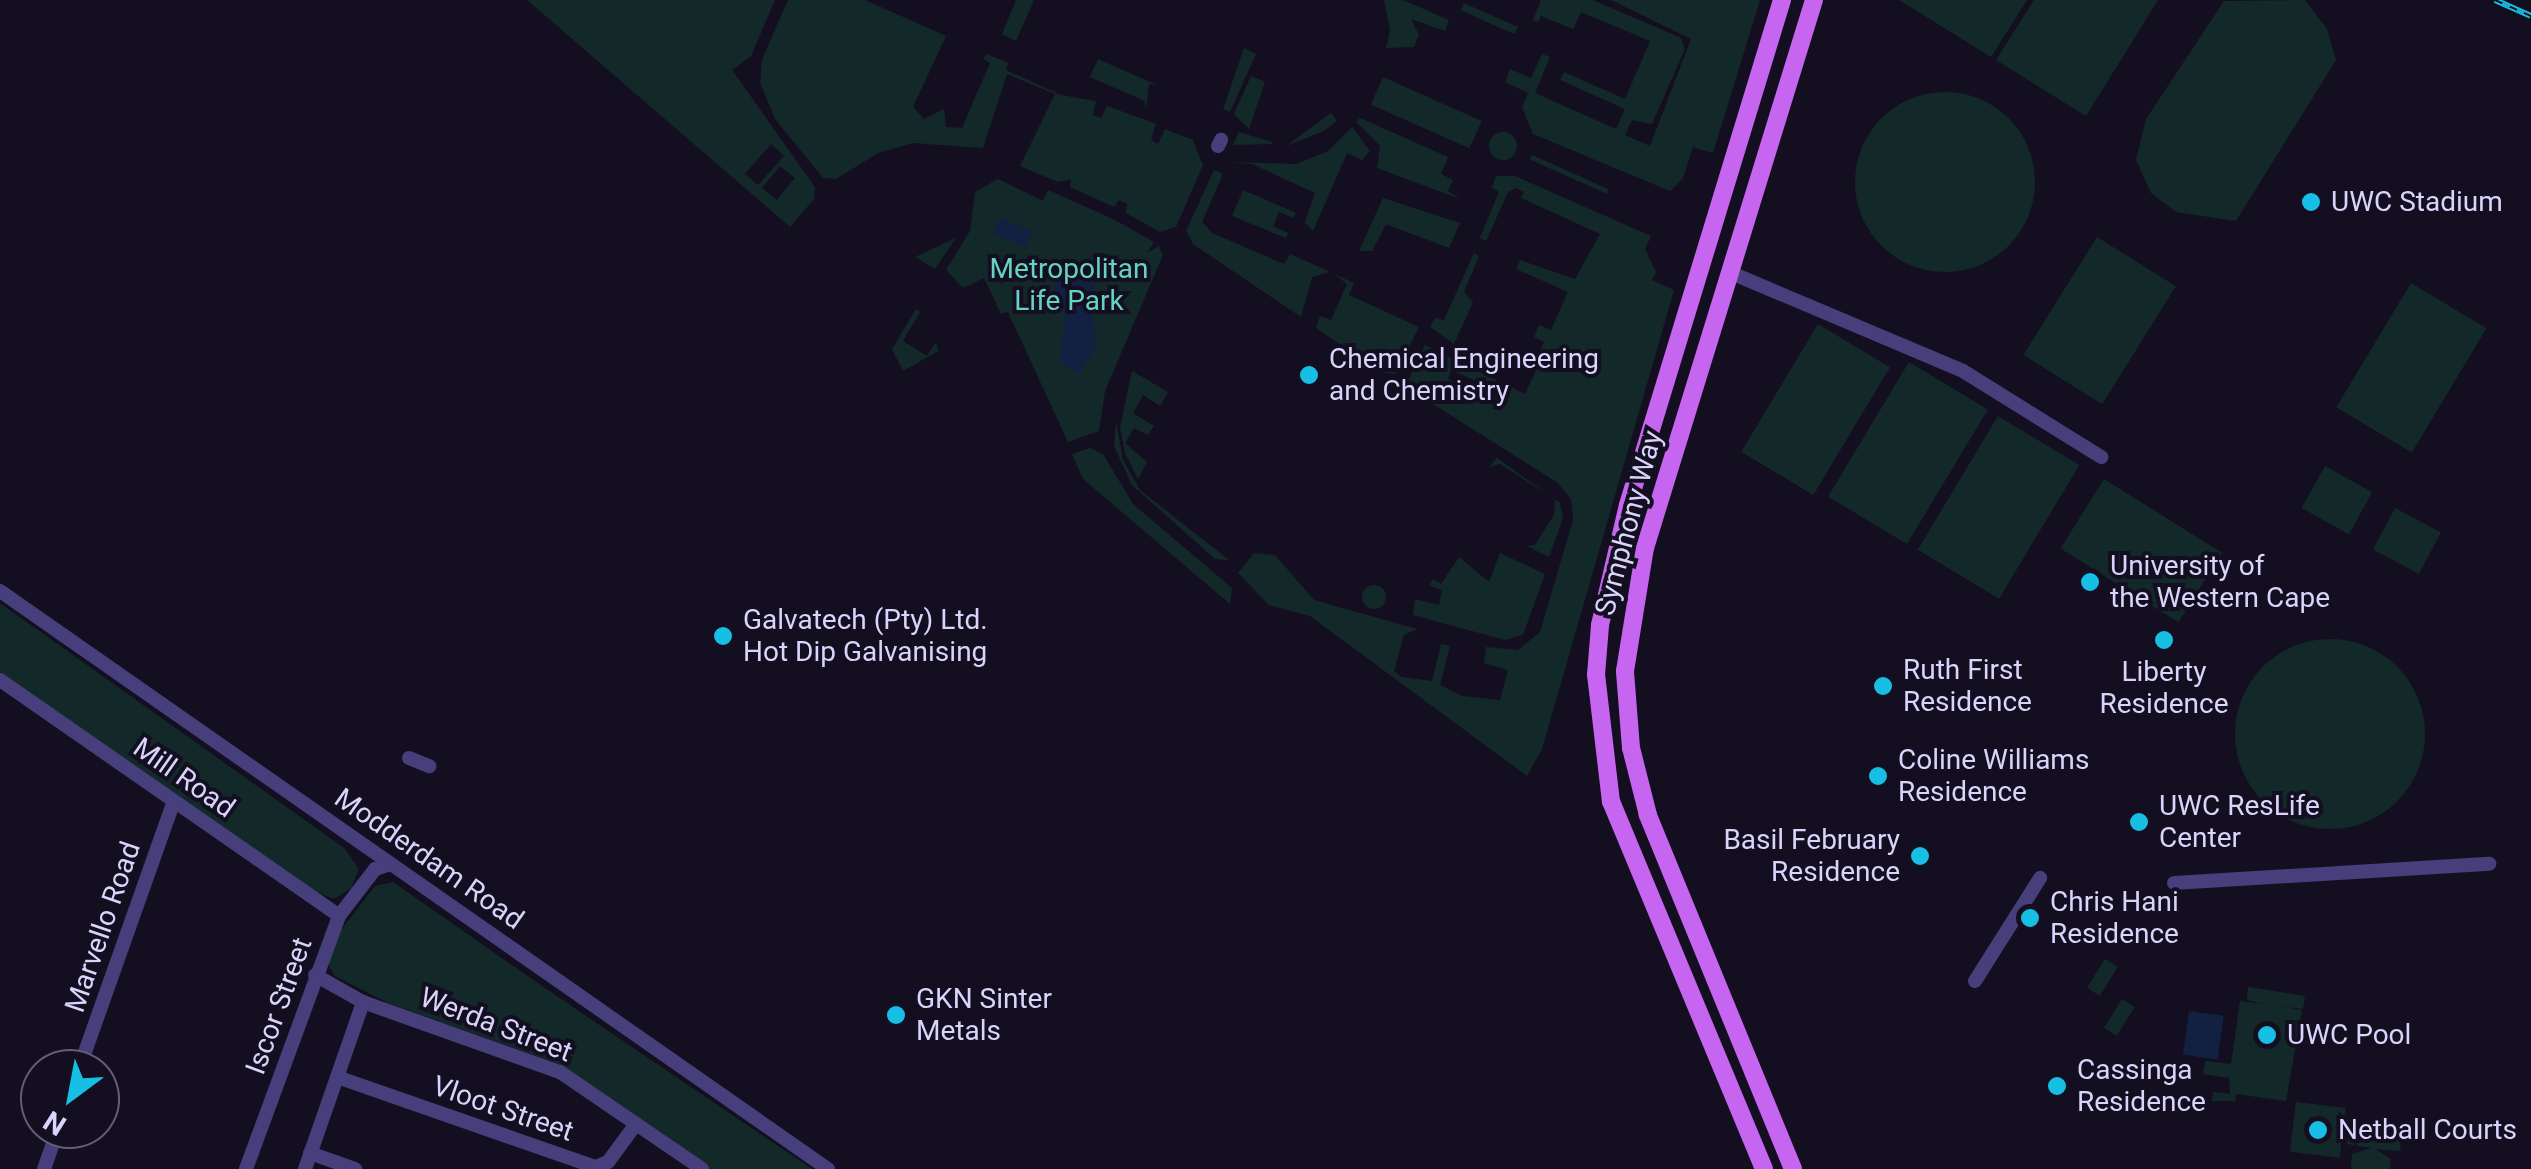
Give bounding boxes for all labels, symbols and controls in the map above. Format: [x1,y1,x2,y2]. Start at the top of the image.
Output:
place label: UWC Stadium [2331,185,2503,219]
marker: UWC Stadium [2300,191,2322,213]
park label: Metropolitan Life Park [990,252,1148,318]
place label: Chemical Engineering and Chemistry [1329,342,1599,408]
marker: Chemical Engineering and Chemistry [1298,364,1320,386]
street label: Symphony Way [1588,427,1670,619]
place label: University of the Western Cape [2110,549,2330,615]
marker: University of the Western Cape [2079,571,2101,593]
place label: Galvatech (Pty) Ltd. Hot Dip Galvanising [743,603,988,669]
marker: Galvatech (Pty) Ltd. Hot Dip Galvanising [712,625,734,647]
marker: Liberty Residence [2153,629,2175,651]
place label: Ruth First Residence [1903,653,2032,719]
place label: Liberty Residence [2100,655,2228,721]
marker: Ruth First Residence [1872,675,1894,697]
street label: Mill Road [127,731,241,825]
place label: Coline Williams Residence [1898,743,2089,809]
marker: Coline Williams Residence [1867,765,1889,787]
street label: Modderdam Road [328,781,530,937]
place label: UWC ResLife Center [2159,789,2320,855]
marker: UWC ResLife Center [2128,811,2150,833]
place label: Basil February Residence [1723,823,1900,889]
street label: Marvello Road [58,837,148,1017]
marker: Basil February Residence [1909,845,1931,867]
place label: Chris Hani Residence [2050,885,2179,951]
marker: Chris Hani Residence [2019,907,2041,929]
street label: Iscor Street [239,933,319,1079]
street label: Werda Street [415,981,577,1069]
place label: GKN Sinter Metals [916,982,1052,1048]
marker: GKN Sinter Metals [885,1004,907,1026]
place label: UWC Pool [2287,1018,2411,1052]
marker: UWC Pool [2256,1024,2278,1046]
north arrow [20,1049,120,1149]
place label: Cassinga Residence [2077,1053,2206,1119]
street label: Vloot Street [428,1069,578,1149]
marker: Cassinga Residence [2046,1075,2068,1097]
text: N [38,1104,72,1142]
place label: Netball Courts [2338,1113,2517,1147]
marker: Netball Courts [2307,1119,2329,1141]

